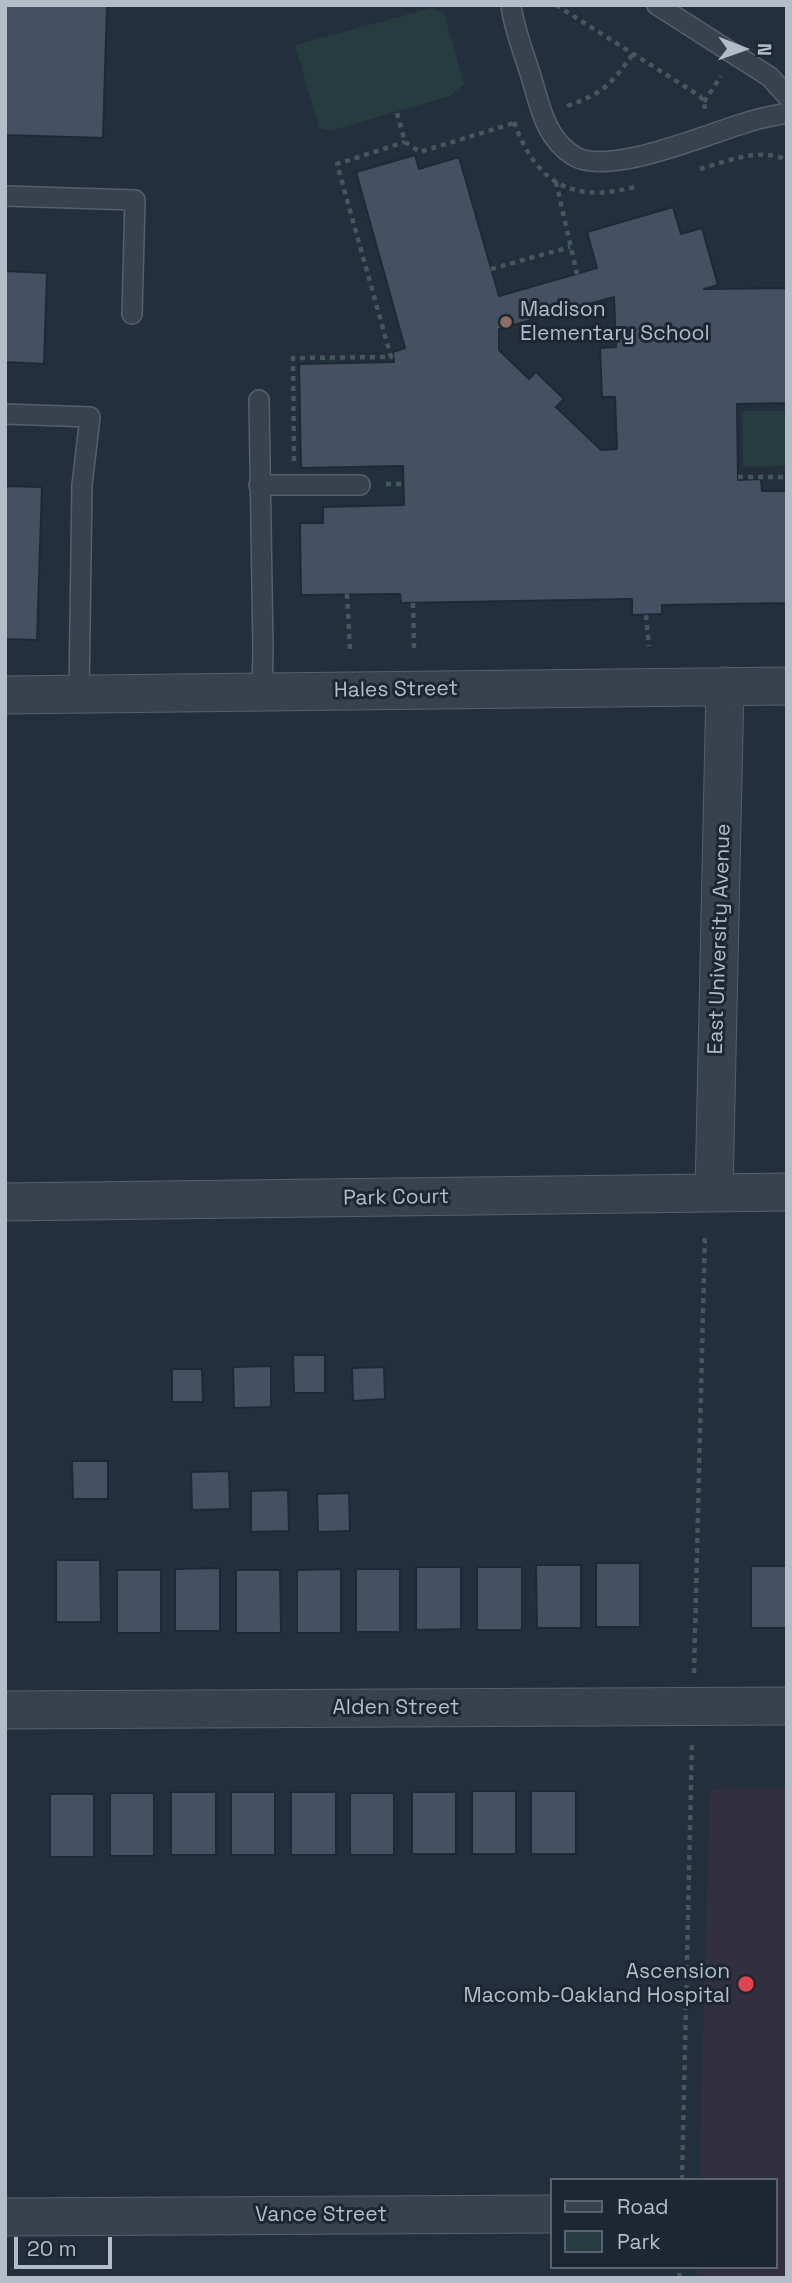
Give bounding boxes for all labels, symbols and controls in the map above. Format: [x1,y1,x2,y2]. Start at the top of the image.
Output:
north arrow [708,14,778,84]
text: N [752,43,777,56]
place label: Madison Elementary School [520,297,710,347]
marker: Madison Elementary School [498,314,514,330]
street label: Hales Street [334,676,458,704]
street label: East University Avenue [703,823,737,1055]
street label: Park Court [343,1184,449,1212]
street label: Alden Street [333,1695,459,1721]
place label: Ascension Macomb-Oakland Hospital [464,1959,730,2009]
marker: Ascension Macomb-Oakland Hospital [736,1974,756,1994]
legend [550,2178,778,2269]
text: Road [617,2193,669,2220]
street label: Vance Street [255,2202,387,2228]
scale bar [18,2224,116,2268]
text: Park [617,2228,661,2255]
text: 20 m [27,2235,77,2262]

